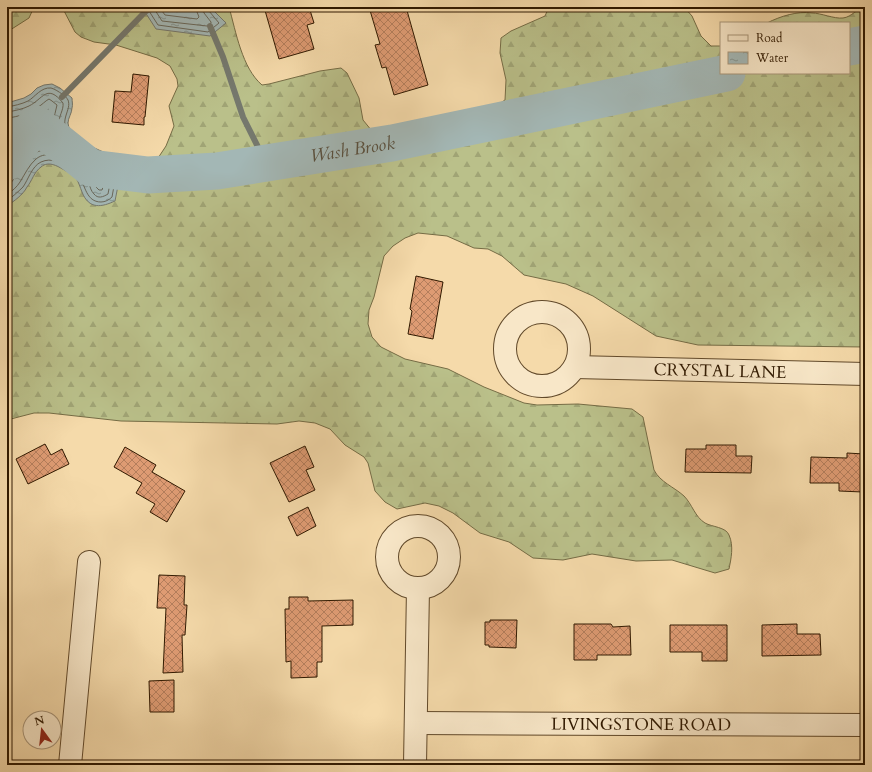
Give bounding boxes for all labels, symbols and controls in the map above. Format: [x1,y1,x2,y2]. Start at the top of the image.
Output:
legend [720,22,850,74]
text: Road [756,30,783,46]
text: Water [755,50,789,66]
water label: Wash Brook [308,131,397,169]
street label: CRYSTAL LANE [653,358,787,384]
north arrow [22,710,62,750]
text: N [33,712,47,729]
street label: LIVINGSTONE ROAD [551,713,731,736]

